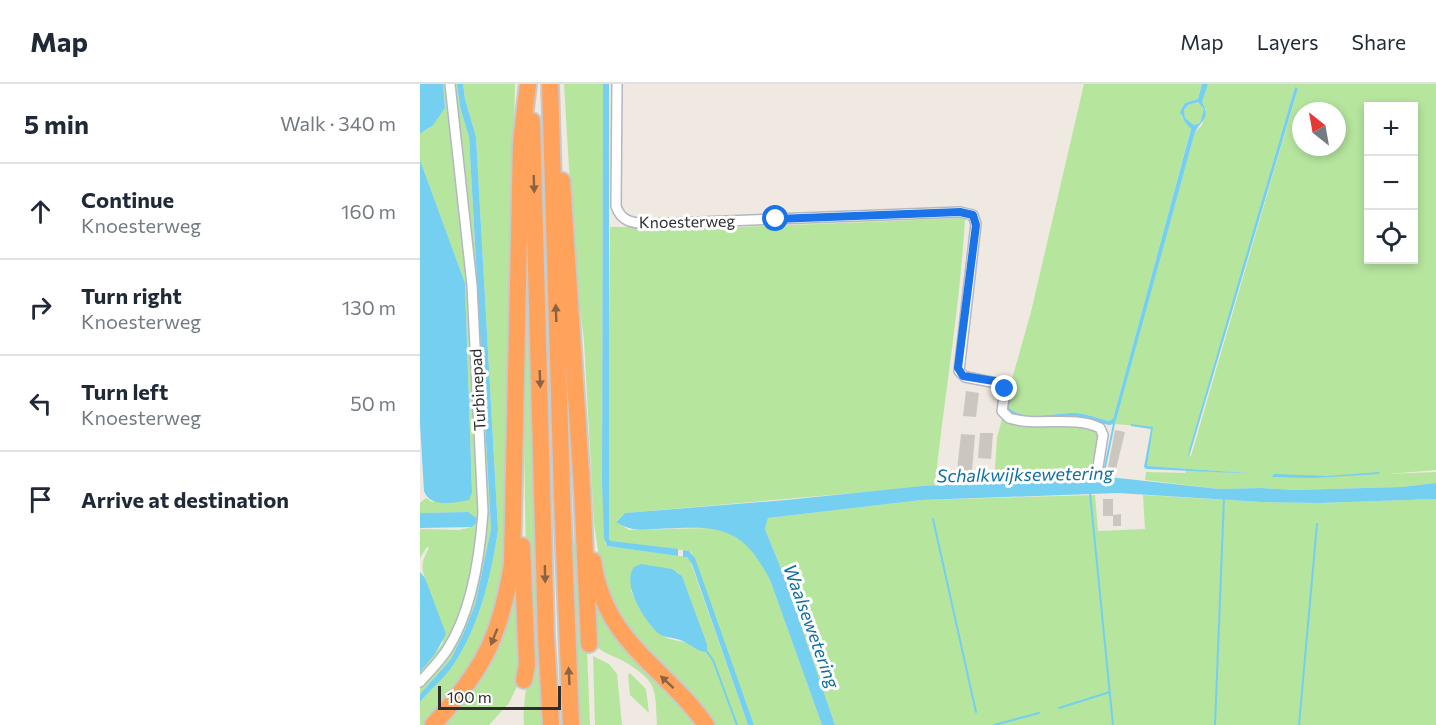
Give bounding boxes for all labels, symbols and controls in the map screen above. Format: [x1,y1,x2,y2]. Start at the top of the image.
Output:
text: Map [30,24,88,58]
text: Map [1180,29,1224,54]
text: Layers [1257,29,1319,54]
text: Share [1352,29,1406,54]
north arrow [1292,102,1346,156]
map controls [1364,102,1418,264]
button: + [1364,102,1418,156]
text: 5 min [24,108,89,139]
text: Walk · 340 m [280,111,396,135]
button: − [1364,156,1418,210]
one-way arrow [529,175,538,194]
text: Continue [81,186,174,213]
icon: ahead [24,195,57,228]
text: 160 m [341,199,396,223]
route start [762,205,788,231]
button: locate [1364,210,1418,264]
street label: Knoesterweg [639,211,736,231]
text: Knoesterweg [81,213,201,237]
text: Turn right [81,282,182,309]
icon: right [24,291,57,324]
text: 130 m [342,295,396,319]
one-way arrow [552,303,561,322]
text: Knoesterweg [81,309,201,333]
street label: Turbinepad [465,348,489,432]
one-way arrow [535,370,544,389]
route end [991,375,1017,401]
text: Turn left [81,378,168,405]
icon: left [24,387,57,420]
text: 50 m [350,391,396,415]
text: Knoesterweg [81,405,201,429]
water label: Schalkwijksewetering [937,461,1115,487]
icon: arrive [24,483,57,516]
text: Arrive at destination [81,486,289,513]
water label: Waalsewetering [779,561,845,692]
one-way arrow [540,565,550,584]
one-way arrow [489,629,499,647]
one-way arrow [564,667,573,686]
one-way arrow [660,675,675,689]
scale bar [438,683,561,710]
text: 100 m [447,687,492,706]

